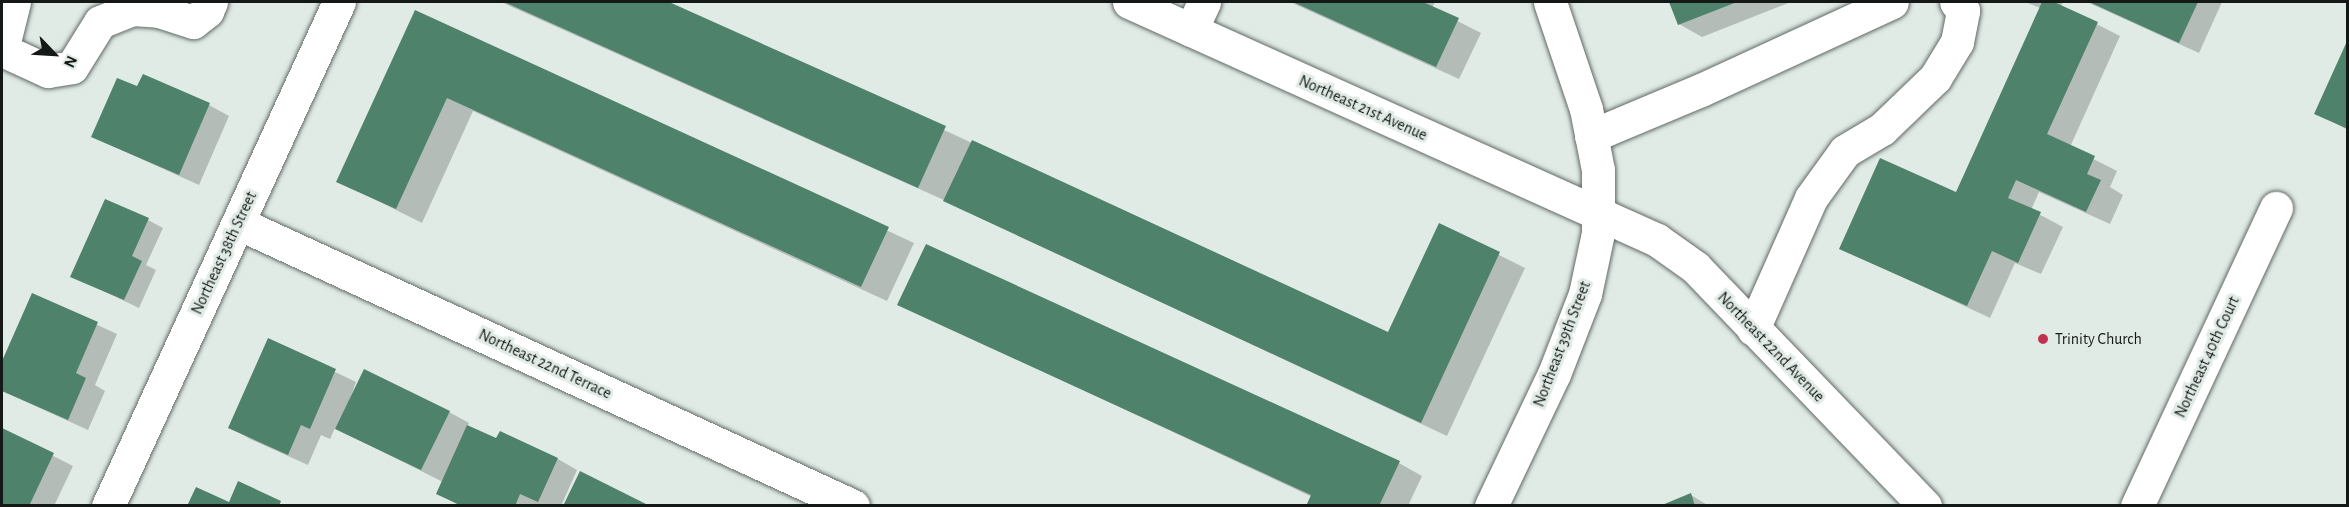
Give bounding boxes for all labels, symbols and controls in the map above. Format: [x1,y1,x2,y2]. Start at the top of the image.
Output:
north arrow [24,24,84,84]
text: N [61,53,80,70]
street label: Northeast 21st Avenue [1296,71,1430,145]
street label: Northeast 38th Street [187,189,261,317]
street label: Northeast 39th Street [1529,278,1595,410]
street label: Northeast 22nd Avenue [1713,288,1829,406]
street label: Northeast 40th Court [2170,293,2244,421]
street label: Northeast 22nd Terrace [476,325,614,403]
place label: Trinity Church [2055,329,2142,349]
marker: Trinity Church [2036,332,2050,346]

